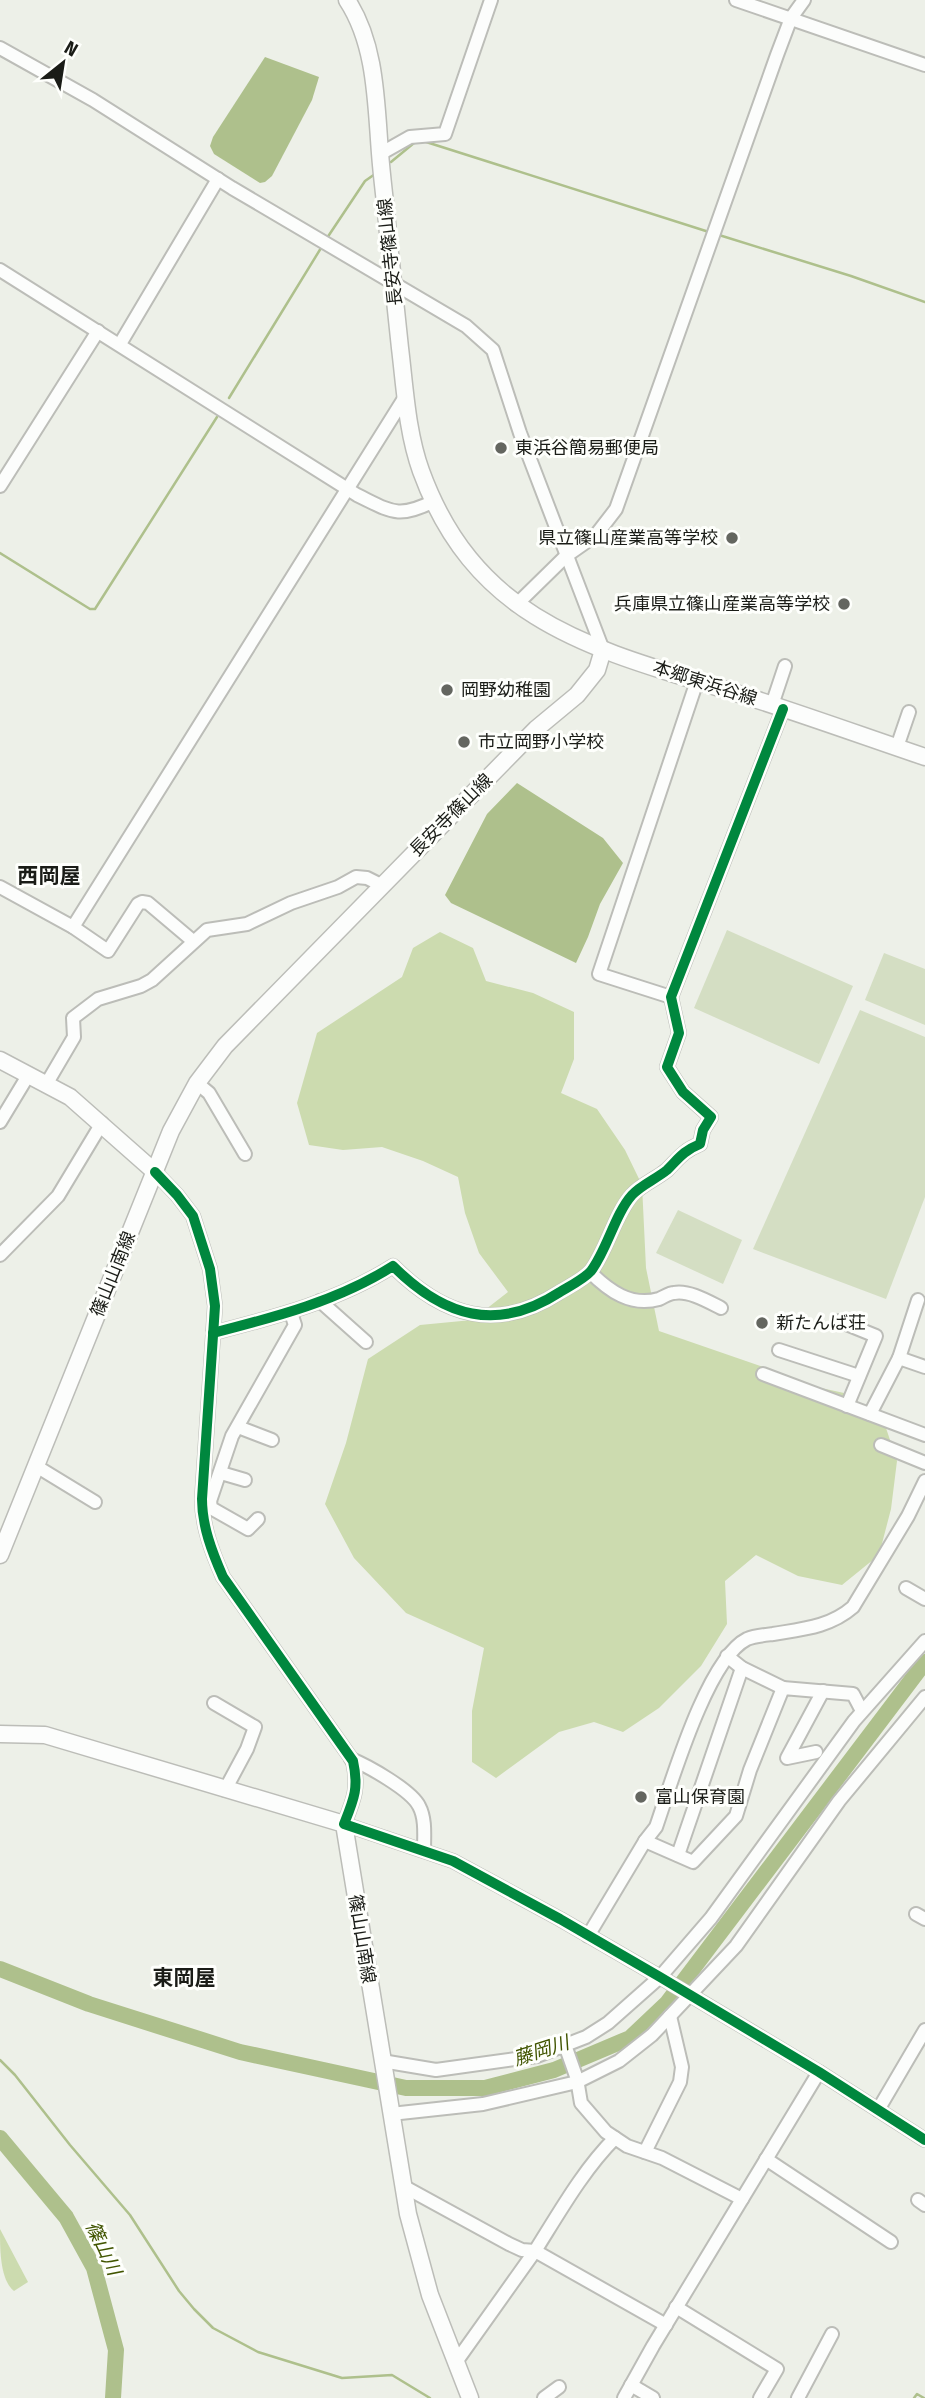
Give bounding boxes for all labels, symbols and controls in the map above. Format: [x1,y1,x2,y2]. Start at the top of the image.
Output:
north arrow [28,28,98,98]
text: N [61,36,82,62]
street label: 長安寺篠山線 [373,197,407,307]
place label: 東浜谷簡易郵便局 [515,437,659,459]
marker: 東浜谷簡易郵便局 [493,440,509,456]
place label: 県立篠山産業高等学校 [538,527,718,549]
marker: 県立篠山産業高等学校 [724,530,740,546]
place label: 兵庫県立篠山産業高等学校 [614,593,830,615]
marker: 兵庫県立篠山産業高等学校 [836,596,852,612]
street label: 本郷東浜谷線 [650,656,760,710]
place label: 岡野幼稚園 [461,679,551,701]
marker: 岡野幼稚園 [439,682,455,698]
place label: 市立岡野小学校 [478,731,604,753]
marker: 市立岡野小学校 [456,734,472,750]
street label: 長安寺篠山線 [405,769,497,861]
district label: 西岡屋 [18,863,81,889]
street label: 篠山山南線 [86,1228,140,1320]
place label: 新たんば荘 [776,1312,866,1334]
marker: 新たんば荘 [754,1315,770,1331]
place label: 富山保育園 [655,1786,745,1808]
marker: 富山保育園 [633,1789,649,1805]
street label: 篠山山南線 [344,1893,380,1985]
district label: 東岡屋 [153,1965,216,1991]
water label: 藤岡川 [510,2030,574,2070]
water label: 篠山川 [81,2218,127,2281]

